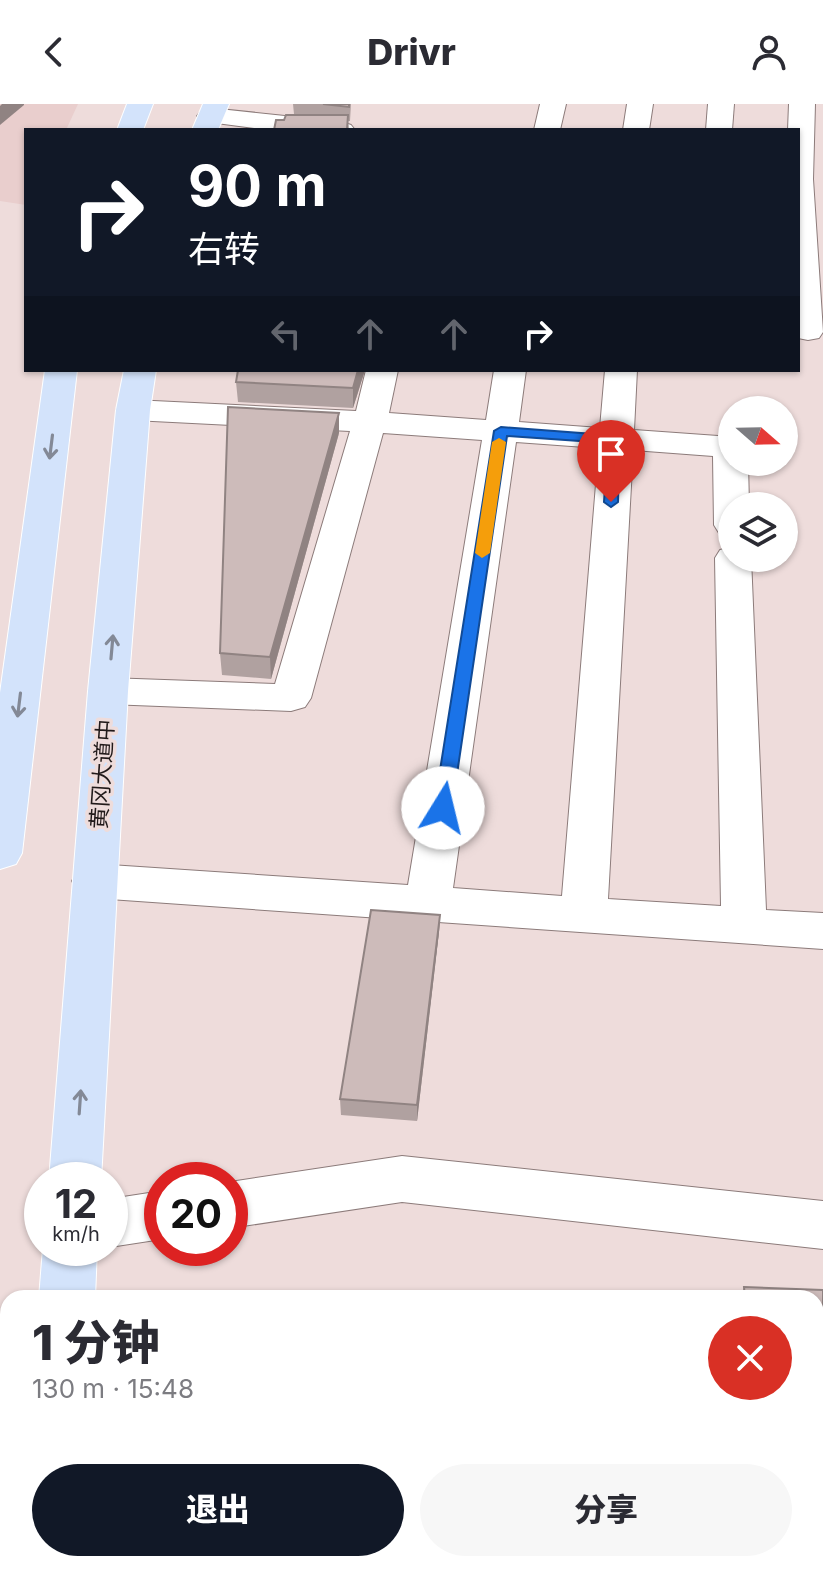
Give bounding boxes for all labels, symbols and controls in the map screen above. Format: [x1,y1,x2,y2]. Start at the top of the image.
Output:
icon: back [32,30,76,74]
text: Drivr [367,30,456,74]
icon: person [747,30,791,74]
text: 90 m [188,152,327,220]
icon: right [56,160,160,264]
text: 右转 [188,227,260,271]
icon: left [264,312,308,356]
icon: ahead [348,312,392,356]
icon: ahead [432,312,476,356]
icon: right [516,312,560,356]
north arrow [718,396,798,476]
map controls [718,396,798,572]
pin [577,420,645,502]
icon: arrive [589,432,633,476]
one-way arrow [43,434,58,460]
button: layers [718,492,798,572]
one-way arrow [104,634,119,661]
one-way arrow [11,691,26,718]
street label: 黄冈大道中 [85,718,119,830]
position arrow [401,766,485,850]
one-way arrow [73,1089,88,1116]
speed limit sign: 20 [144,1162,248,1266]
text: 12 [55,1179,97,1228]
text: km/h [52,1222,100,1246]
text: 1 分钟 [32,1313,160,1372]
button: close [708,1316,792,1400]
text: 130 m · 15:48 [32,1373,194,1404]
button: 退出 [32,1464,404,1556]
button: 分享 [420,1464,792,1556]

